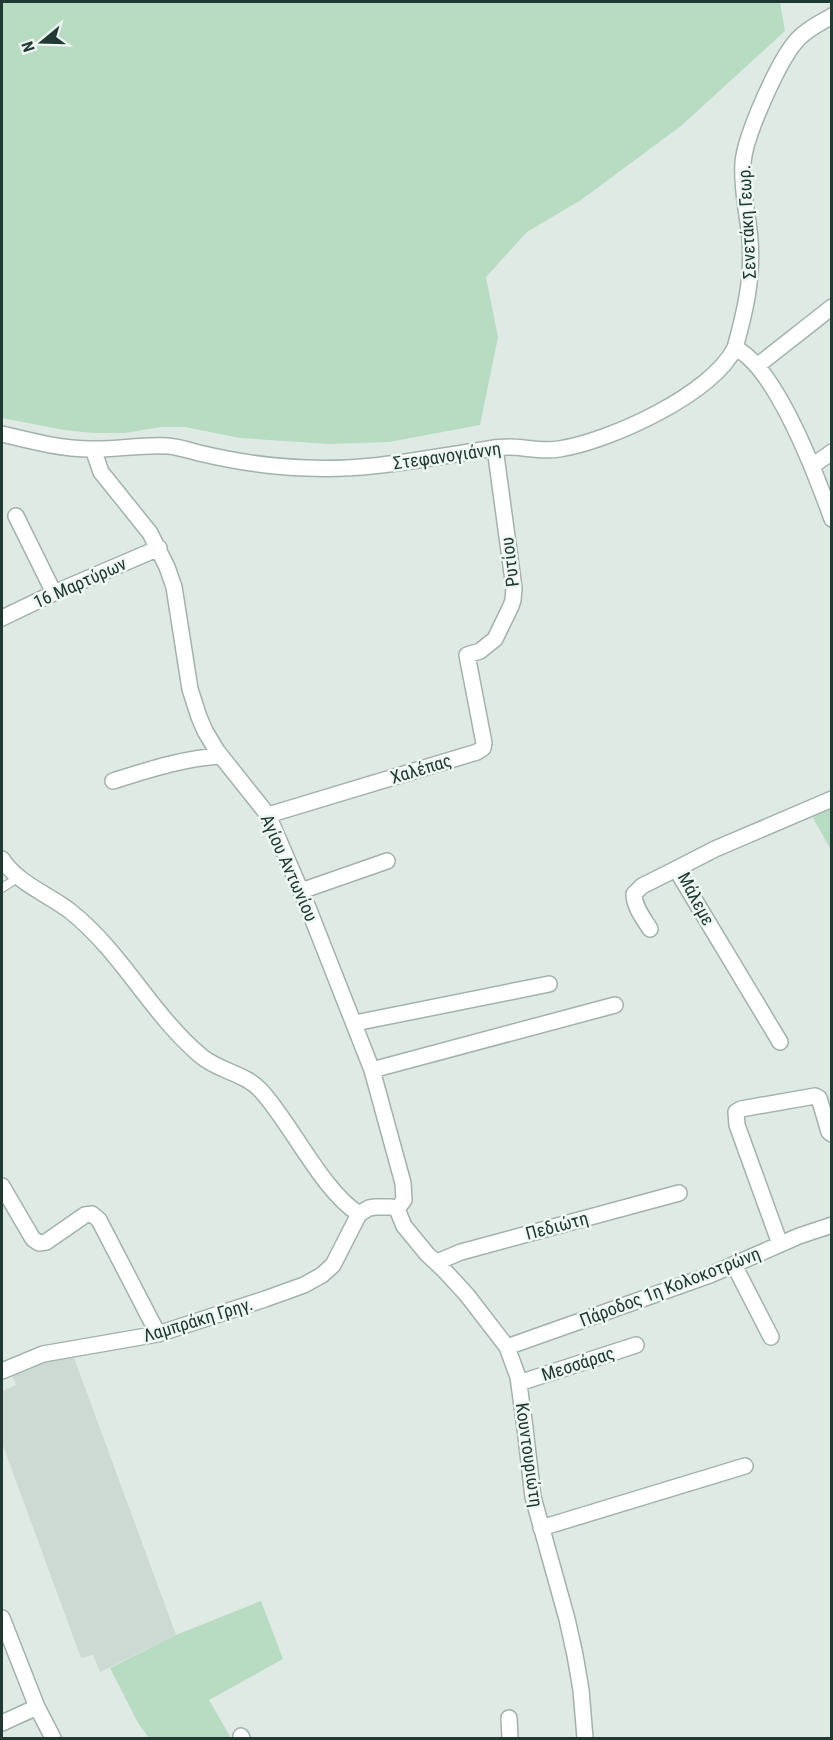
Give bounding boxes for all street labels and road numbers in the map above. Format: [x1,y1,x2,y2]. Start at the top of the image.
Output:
street label: Σενετάκη Γεωρ. [733,164,760,280]
street label: Στεφανογιάννη [392,438,502,473]
street label: Ρυτίου [496,536,523,588]
street label: 16 Μαρτύρων [30,553,130,612]
street label: Χαλέπας [388,749,454,788]
street label: Αγίου Αντωνίου [257,811,322,924]
street label: Μάλεμε [674,869,719,929]
street label: Πεδιώτη [523,1207,591,1244]
street label: Πάροδος 1η Κολοκοτρώνη [577,1242,763,1331]
street label: Λαμπράκη Γρηγ. [141,1293,255,1346]
street label: Μεσσάρας [539,1342,617,1385]
street label: Κουντουριώτη [512,1401,547,1509]

